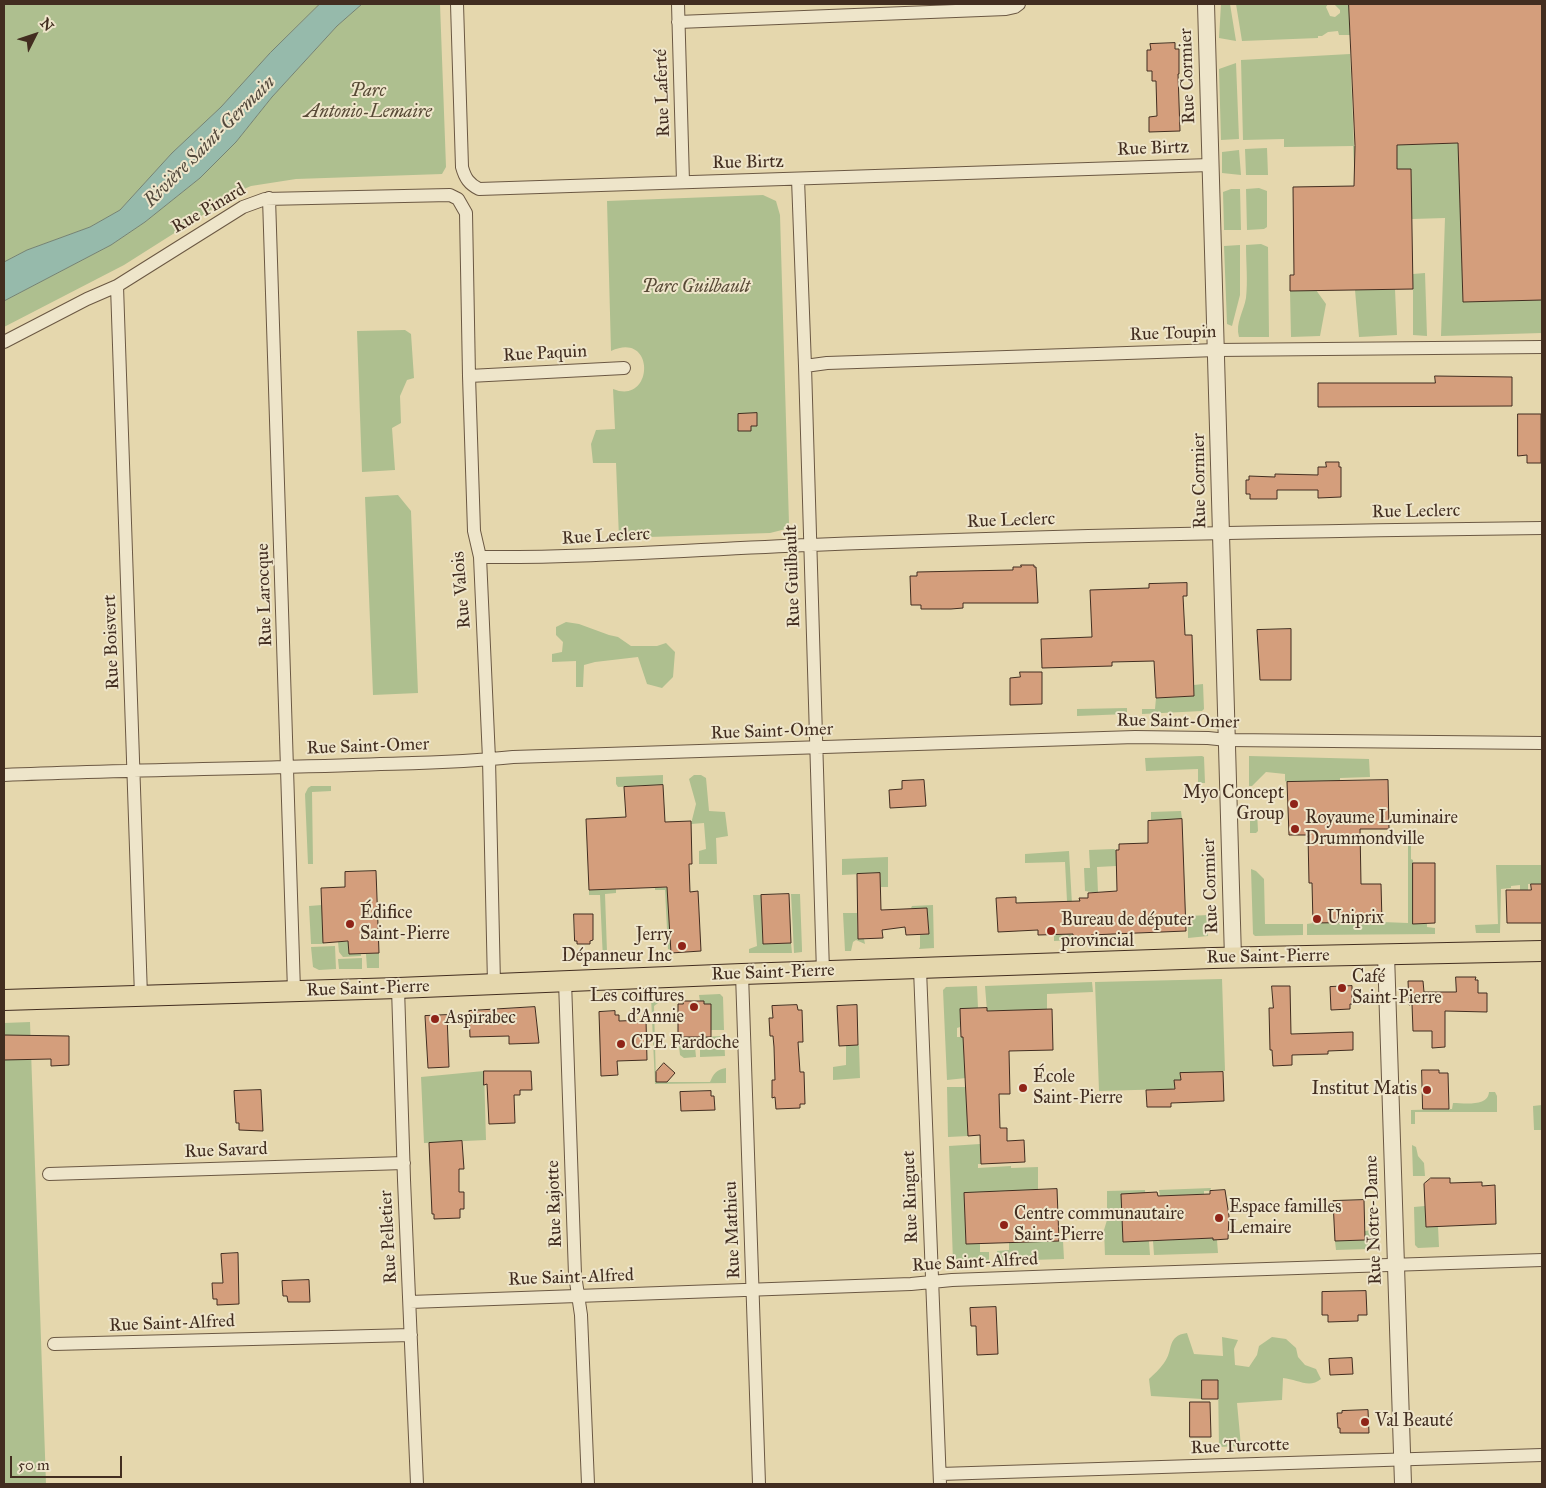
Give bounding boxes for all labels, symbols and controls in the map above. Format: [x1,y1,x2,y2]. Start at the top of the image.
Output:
north arrow [10,10,60,60]
text: N [36,15,57,35]
street label: Rue Cormier [1176,28,1200,124]
street label: Rue Laferté [651,48,675,138]
water label: Rivière Saint-Germain [140,72,280,212]
park label: Parc Antonio-Lemaire [304,81,432,124]
street label: Rue Birtz [1117,137,1189,161]
street label: Rue Birtz [712,152,784,174]
street label: Rue Pinard [168,179,250,239]
park label: Parc Guilbault [642,277,750,299]
street label: Rue Toupin [1129,322,1217,346]
street label: Rue Paquin [503,341,587,367]
street label: Rue Cormier [1188,433,1212,529]
street label: Rue Leclerc [1372,500,1460,524]
street label: Rue Leclerc [966,509,1056,533]
street label: Rue Leclerc [561,524,651,550]
street label: Rue Guilbault [780,524,806,628]
street label: Rue Larocque [252,543,278,647]
street label: Rue Valois [448,550,476,630]
street label: Rue Boisvert [100,594,124,690]
street label: Rue Saint-Omer [1116,710,1240,734]
street label: Rue Saint-Omer [710,719,834,745]
street label: Rue Saint-Omer [306,734,430,760]
place label: Myo Concept Group [1183,783,1284,826]
marker: Myo Concept Group [1288,798,1300,810]
place label: Royaume Luminaire Drummondville [1305,808,1458,851]
marker: Royaume Luminaire Drummondville [1289,823,1301,835]
street label: Rue Cormier [1199,838,1223,934]
place label: Édifice Saint-Pierre [360,903,450,946]
place label: Uniprix [1327,908,1384,930]
place label: Bureau de députer provincial [1061,910,1194,952]
marker: Uniprix [1311,913,1323,925]
marker: Édifice Saint-Pierre [344,918,356,930]
place label: Jerry Dépanneur Inc [561,925,672,968]
marker: Bureau de députer provincial [1045,925,1057,937]
marker: Jerry Dépanneur Inc [676,940,688,952]
street label: Rue Saint-Pierre [1206,945,1330,969]
street label: Rue Saint-Pierre [711,960,835,986]
place label: Café Saint-Pierre [1352,967,1442,1010]
street label: Rue Saint-Pierre [306,976,430,1002]
marker: Café Saint-Pierre [1336,982,1348,994]
place label: Les coiffures d'Annie [590,986,684,1028]
marker: Les coiffures d'Annie [688,1001,700,1013]
place label: Aspirabec [445,1008,516,1030]
marker: Aspirabec [429,1013,441,1025]
place label: CPE Fardoche [631,1033,739,1055]
marker: CPE Fardoche [615,1038,627,1050]
place label: École Saint-Pierre [1033,1067,1123,1110]
place label: Institut Matis [1311,1079,1417,1101]
marker: École Saint-Pierre [1017,1082,1029,1094]
marker: Institut Matis [1421,1084,1433,1096]
street label: Rue Savard [184,1139,268,1163]
street label: Rue Ringuet [899,1150,923,1244]
street label: Rue Notre-Dame [1361,1155,1387,1285]
street label: Rue Rajotte [543,1160,567,1248]
street label: Rue Mathieu [720,1181,746,1279]
street label: Rue Pelletier [376,1190,402,1284]
place label: Espace familles Lemaire [1229,1197,1342,1240]
place label: Centre communautaire Saint-Pierre [1014,1204,1184,1246]
marker: Espace familles Lemaire [1213,1212,1225,1224]
marker: Centre communautaire Saint-Pierre [998,1219,1010,1231]
street label: Rue Saint-Alfred [912,1249,1038,1277]
street label: Rue Saint-Alfred [508,1265,634,1291]
street label: Rue Saint-Alfred [109,1311,235,1337]
place label: Val Beauté [1375,1411,1453,1433]
marker: Val Beauté [1359,1416,1371,1428]
street label: Rue Turcotte [1190,1434,1290,1460]
scale bar [12,1446,125,1478]
text: 50 m [18,1456,50,1474]

